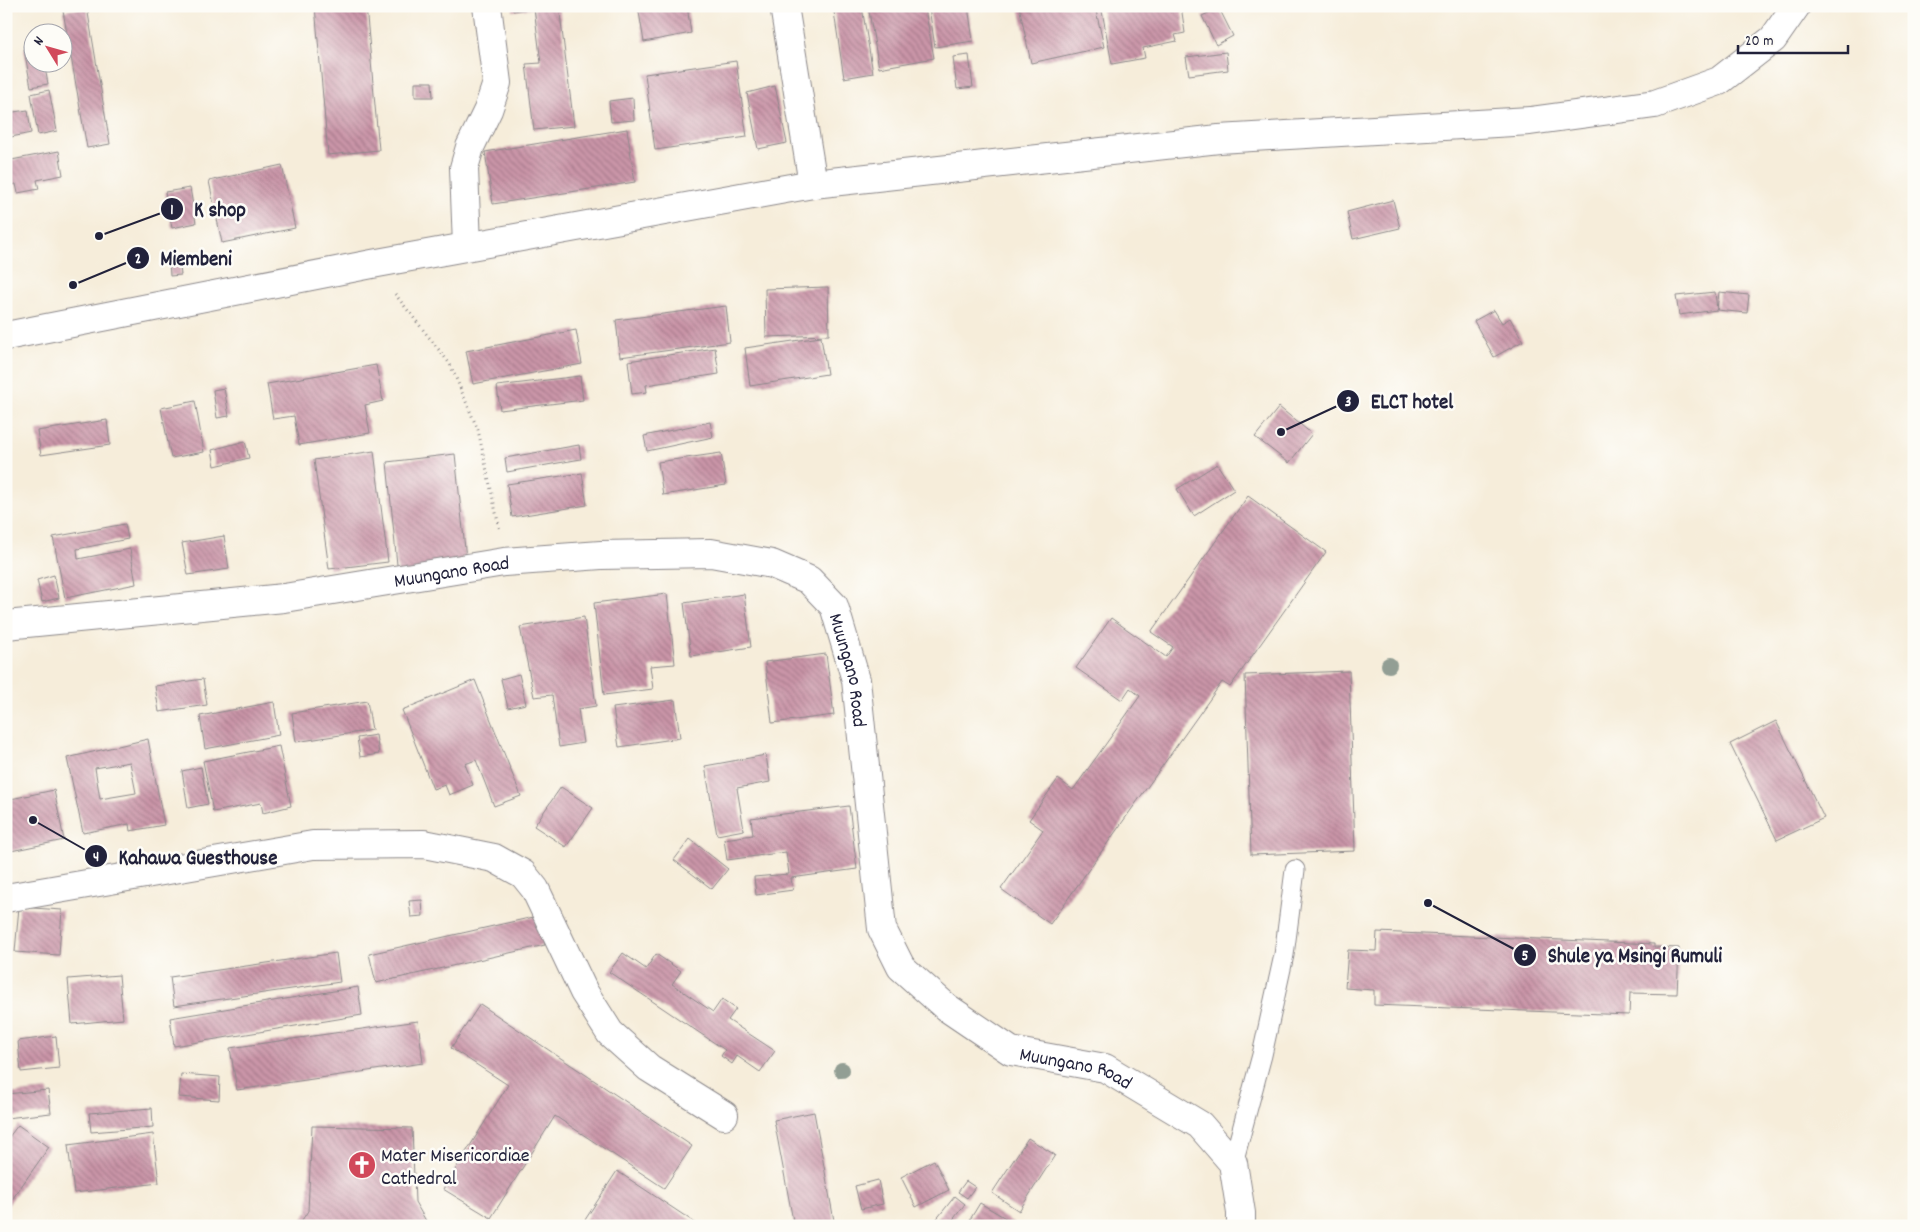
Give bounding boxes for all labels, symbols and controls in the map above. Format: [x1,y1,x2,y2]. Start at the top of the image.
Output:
north arrow [22,22,72,72]
scale bar [1738,22,1848,54]
text: 20 m [1745,31,1773,53]
text: N [29,33,49,50]
callout: K shop [159,191,256,227]
text: K shop [194,197,246,227]
text: 1 [170,200,174,222]
callout: Miembeni [125,240,242,276]
text: Miembeni [160,246,232,276]
text: 2 [135,249,141,271]
callout: ELCT hotel [1335,383,1463,419]
text: ELCT hotel [1371,389,1454,419]
text: 3 [1345,392,1352,414]
street label: Muungano Road [392,551,510,597]
street label: Muungano Road [820,610,872,729]
callout: Kahawa Guesthouse [83,838,287,874]
text: Kahawa Guesthouse [119,845,277,875]
text: 4 [93,847,99,869]
callout: Shule ya Msingi Rumuli [1513,937,1732,973]
text: Shule ya Msingi Rumuli [1548,943,1722,973]
text: 5 [1522,946,1529,968]
street label: Muungano Road [1017,1042,1137,1098]
place label: Mater Misericordiae Cathedral [381,1143,530,1194]
church icon: Mater Misericordiae Cathedral [347,1150,377,1180]

